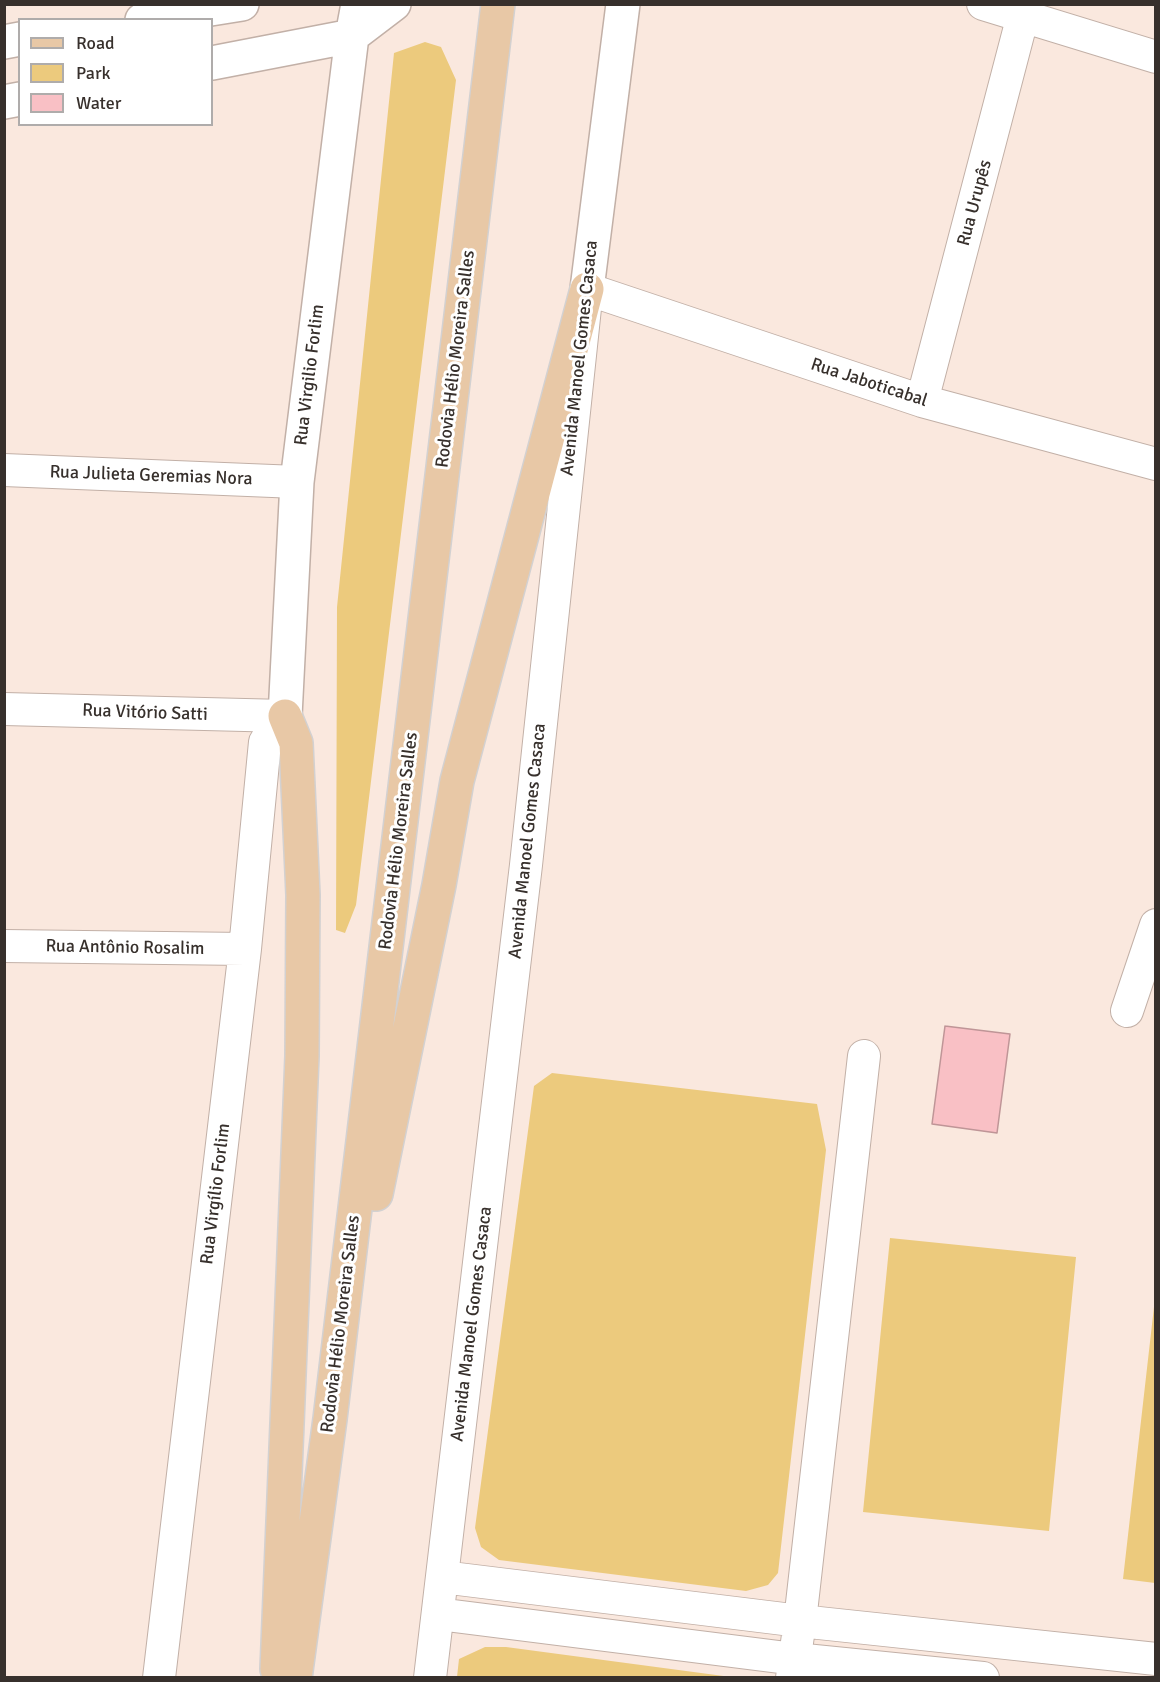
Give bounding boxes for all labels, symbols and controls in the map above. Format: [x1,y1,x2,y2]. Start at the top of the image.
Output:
legend [18,18,213,126]
text: Road [76,32,115,54]
text: Park [76,62,111,84]
text: Water [76,92,121,114]
street label: Rua Urupês [953,158,997,248]
street label: Avenida Manoel Gomes Casaca [557,239,603,477]
street label: Rodovia Hélio Moreira Salles [432,249,480,469]
street label: Rua Virgilio Forlim [291,303,329,447]
street label: Rua Jaboticabal [808,354,930,412]
street label: Rua Julieta Geremias Nora [49,462,253,490]
street label: Rua Vitório Satti [82,700,208,726]
street label: Avenida Manoel Gomes Casaca [505,722,551,960]
street label: Rodovia Hélio Moreira Salles [375,731,423,951]
street label: Rua Antônio Rosalim [45,936,205,960]
street label: Rua Virgílio Forlim [197,1122,235,1266]
street label: Avenida Manoel Gomes Casaca [447,1205,497,1443]
street label: Rodovia Hélio Moreira Salles [317,1214,365,1434]

